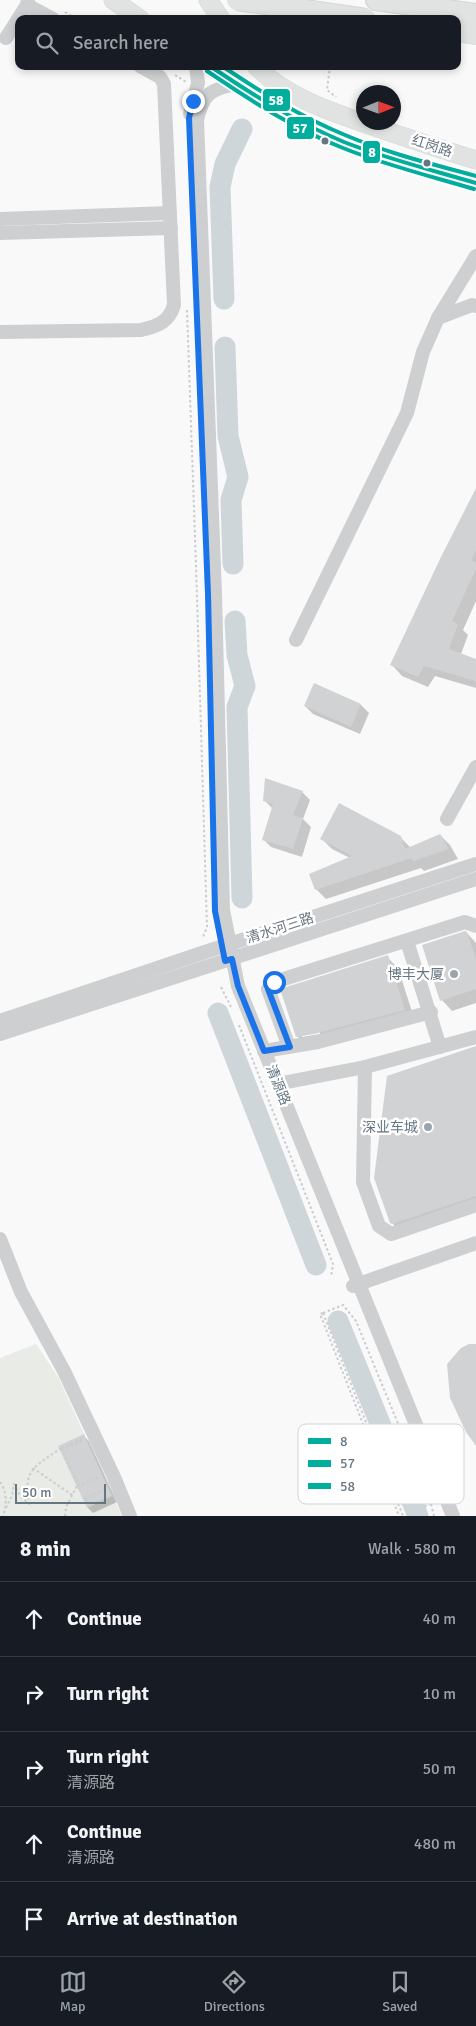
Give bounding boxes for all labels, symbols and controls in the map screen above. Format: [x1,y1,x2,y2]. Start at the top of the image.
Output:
search box [15,15,461,70]
icon: search [33,29,61,57]
text: Search here [73,31,169,55]
north arrow [356,85,401,130]
line badge: 58 [262,88,291,112]
route end [182,90,205,113]
text: 58 [268,92,284,109]
line badge: 57 [286,116,315,140]
text: 57 [292,120,308,137]
street label: 红岗路 [409,131,455,161]
unlabelled marker [320,136,330,146]
line badge: 8 [362,140,381,164]
text: 8 [368,144,376,161]
unlabelled marker [422,158,432,168]
street label: 清水河三路 [244,909,316,947]
place label: 博丰大厦 [388,966,444,983]
marker: 博丰大厦 [448,968,460,980]
route start [263,971,286,994]
street label: 清源路 [262,1062,294,1108]
place label: 深业车城 [362,1119,418,1136]
marker: 深业车城 [422,1121,434,1133]
legend [298,1424,464,1504]
text: 8 [340,1433,348,1450]
text: 57 [340,1455,355,1472]
text: 58 [340,1478,355,1495]
scale bar [15,1481,106,1504]
text: 50 m [22,1484,51,1501]
text: 8 min [20,1536,71,1562]
text: Walk · 580 m [368,1539,456,1559]
icon: ahead [20,1605,48,1633]
text: Continue [67,1607,142,1631]
text: 40 m [422,1609,456,1629]
icon: right [20,1680,48,1708]
text: Turn right [67,1682,149,1706]
text: 10 m [422,1684,456,1704]
text: Turn right [67,1745,149,1769]
icon: right [20,1755,48,1783]
text: 50 m [422,1759,456,1779]
text: 清源路 [67,1773,115,1793]
text: Continue [67,1820,142,1844]
icon: ahead [20,1830,48,1858]
text: 480 m [414,1834,456,1854]
text: 清源路 [67,1848,115,1868]
icon: arrive [20,1905,48,1933]
text: Arrive at destination [67,1907,238,1931]
tab: Map [59,1968,87,2015]
tab: Directions [204,1968,265,2015]
tab: Saved [382,1968,417,2015]

